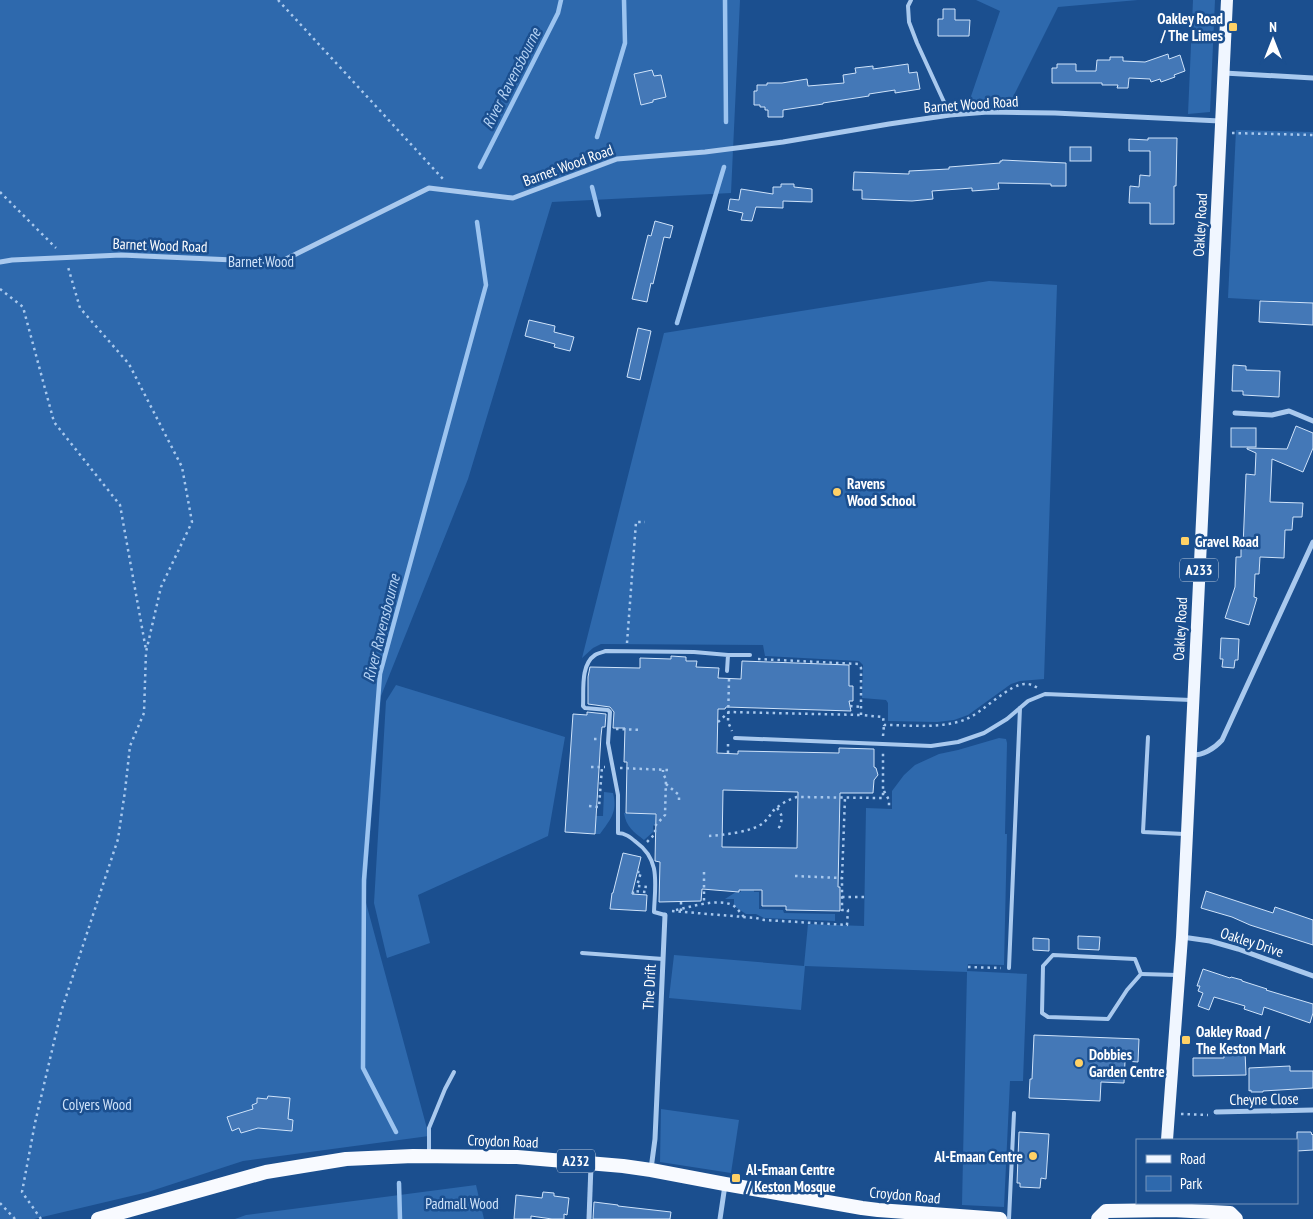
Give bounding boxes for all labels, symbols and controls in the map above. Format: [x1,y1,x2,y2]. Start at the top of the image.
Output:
place label: Oakley Road / The Limes [1157,9,1223,45]
north arrow [1248,15,1298,65]
text: N [1269,18,1277,36]
marker: Oakley Road / The Limes [1227,21,1239,33]
water label: River Ravensbourne [477,23,545,131]
street label: Barnet Wood Road [923,91,1019,117]
street label: Barnet Wood Road [520,140,616,190]
street label: Oakley Road [1189,193,1211,257]
street label: Barnet Wood Road [112,234,208,256]
park label: Barnet Wood [228,252,294,271]
place label: Ravens Wood School [846,474,916,510]
marker: Ravens Wood School [831,486,843,498]
place label: Gravel Road [1195,532,1259,551]
marker: Gravel Road [1179,535,1191,547]
road number: A233 [1180,558,1218,582]
water label: River Ravensbourne [358,571,404,684]
street label: Oakley Road [1169,597,1191,661]
street label: Oakley Drive [1218,923,1286,961]
street label: The Drift [638,964,660,1010]
place label: Oakley Road / The Keston Mark [1196,1022,1287,1058]
marker: Oakley Road / The Keston Mark [1180,1034,1192,1046]
place label: Dobbies Garden Centre [1089,1045,1165,1081]
marker: Dobbies Garden Centre [1073,1057,1085,1069]
street label: Cheyne Close [1229,1089,1299,1109]
park label: Colyers Wood [62,1095,132,1114]
street label: Croydon Road [467,1130,539,1152]
legend [1136,1139,1298,1204]
place label: Al-Emaan Centre [933,1147,1023,1166]
text: Road [1180,1149,1206,1168]
road number: A232 [557,1150,595,1172]
marker: Al-Emaan Centre [1027,1150,1039,1162]
place label: Al-Emaan Centre / Keston Mosque [745,1160,836,1196]
marker: Al-Emaan Centre / Keston Mosque [730,1172,742,1184]
text: Park [1180,1174,1202,1193]
street label: Croydon Road [869,1182,941,1208]
park label: Padmall Wood [425,1194,499,1213]

